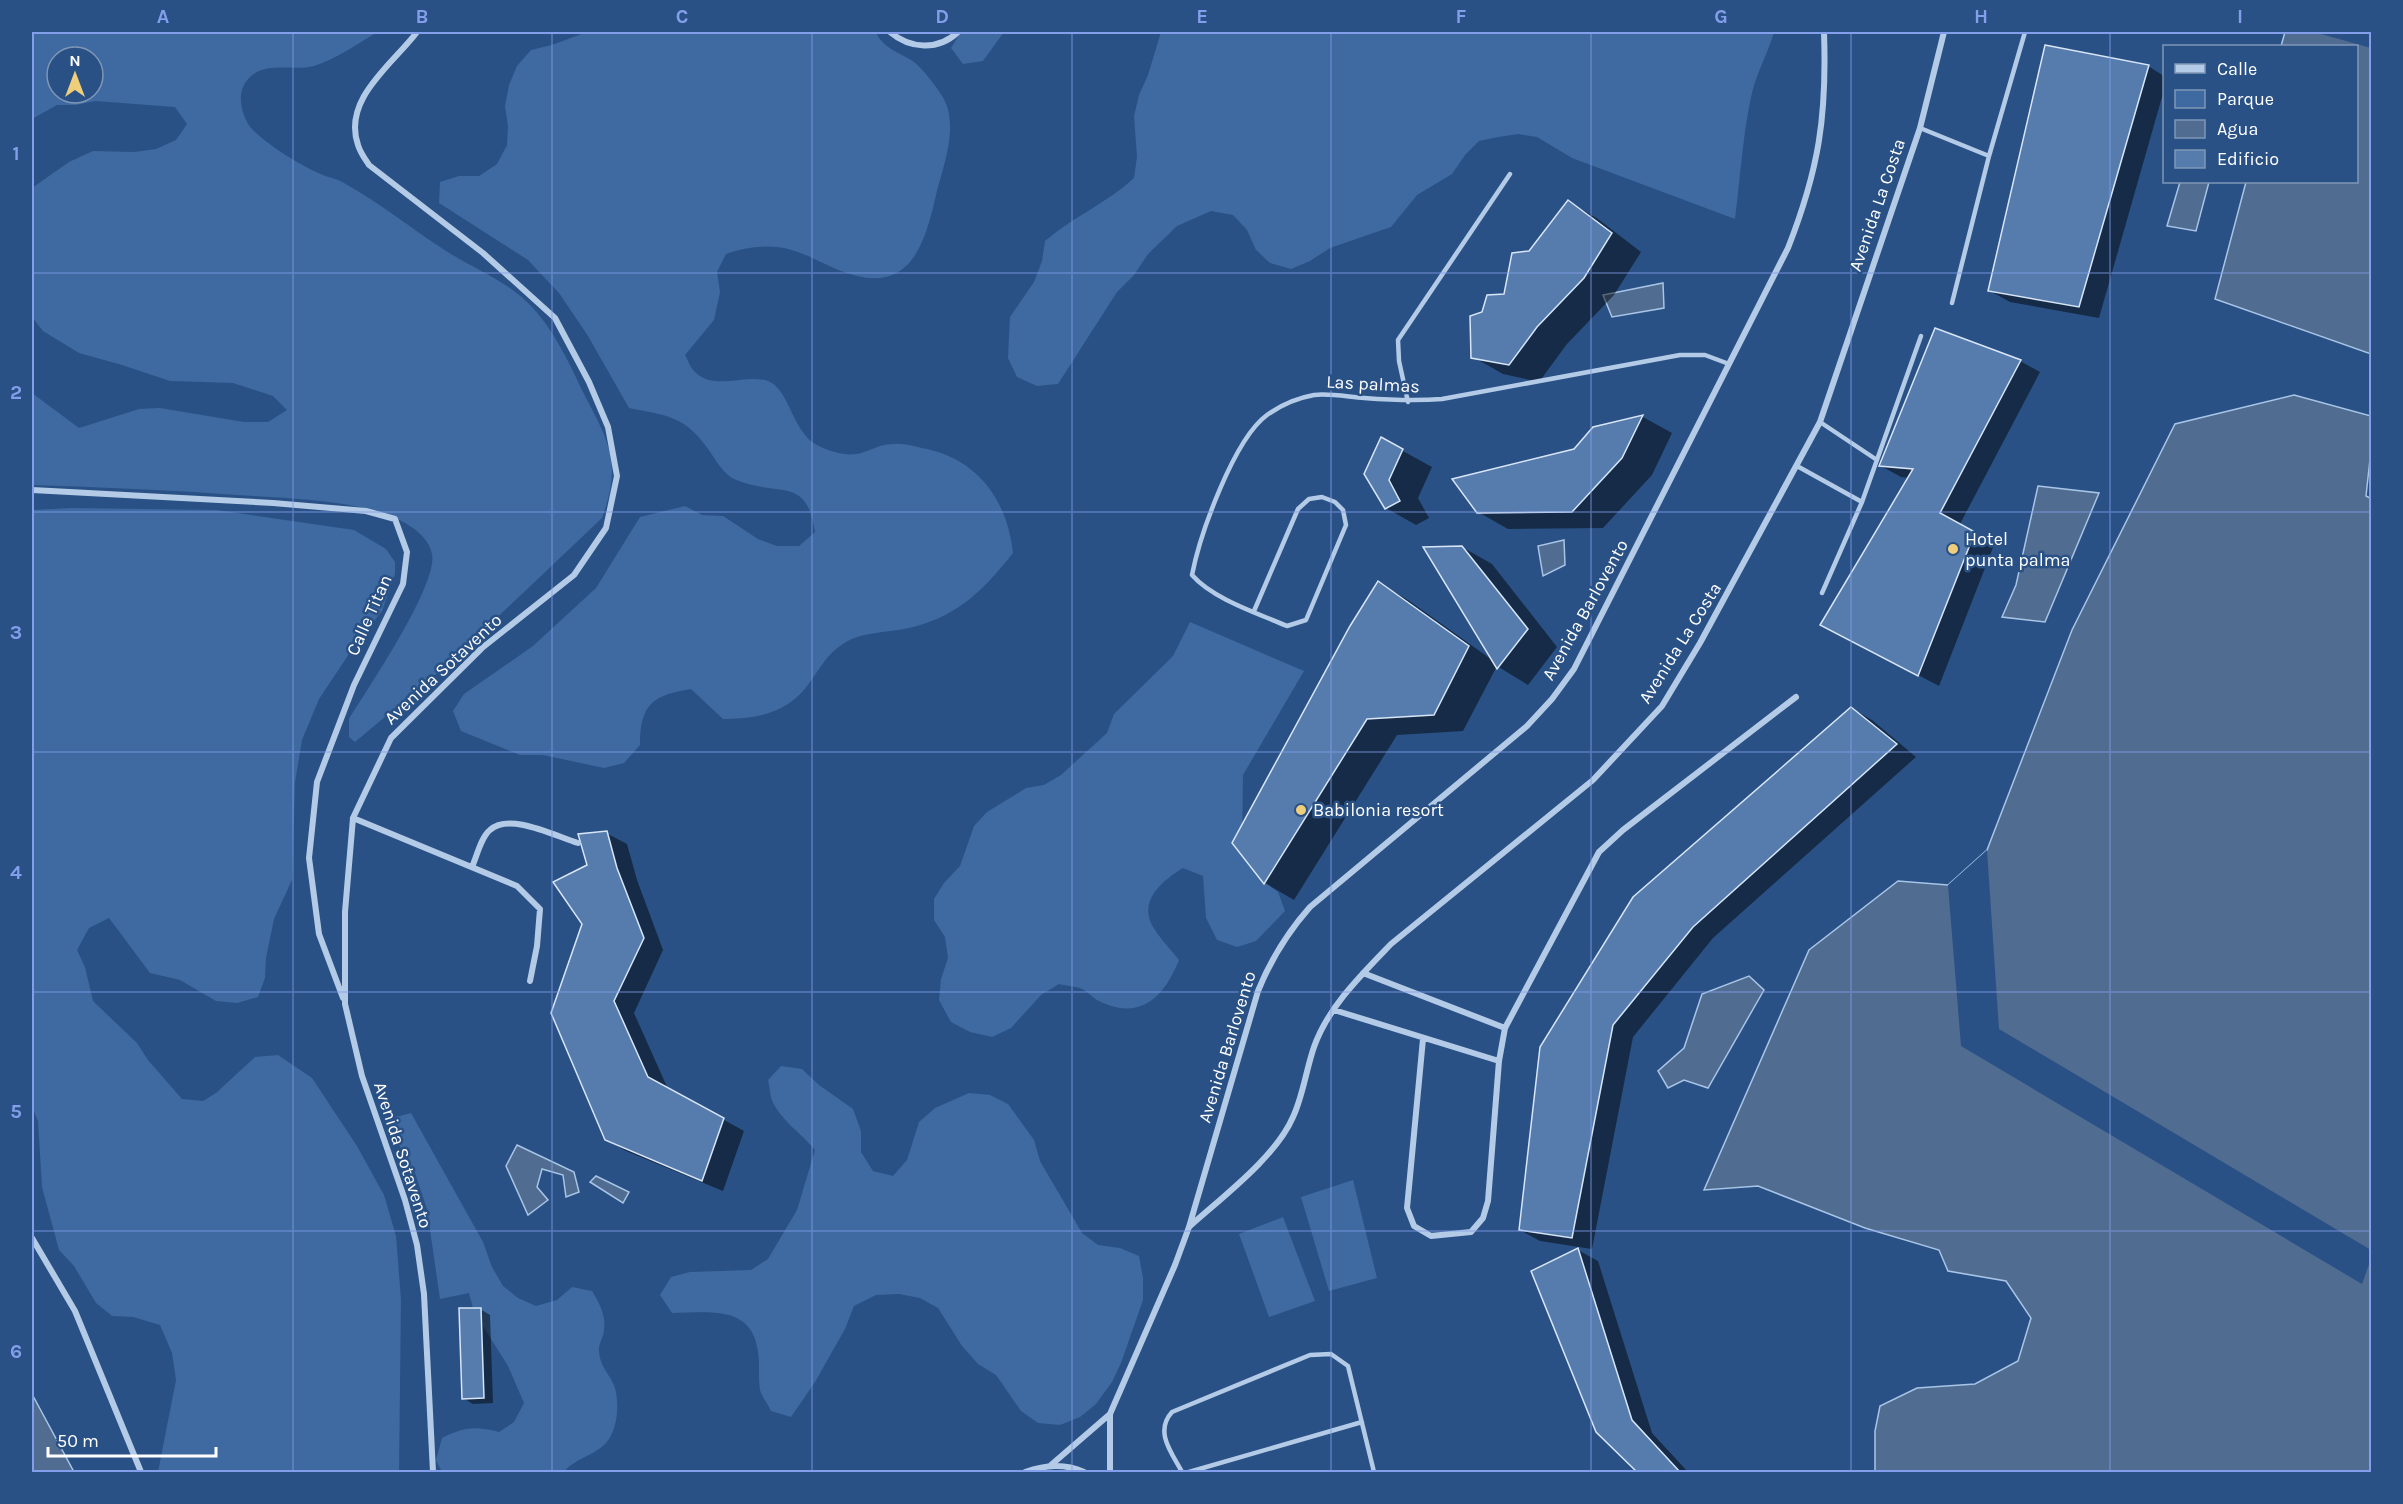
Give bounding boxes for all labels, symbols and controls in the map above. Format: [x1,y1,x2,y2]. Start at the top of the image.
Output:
text: A [157,5,170,28]
text: B [416,5,428,28]
text: C [676,5,688,28]
text: D [935,5,949,28]
text: E [1196,5,1208,28]
text: F [1456,5,1467,28]
text: G [1714,5,1728,28]
text: H [1974,5,1988,28]
text: I [2237,5,2243,28]
north arrow [45,45,105,105]
legend [2163,45,2358,183]
text: N [69,51,81,70]
text: Calle [2217,58,2257,80]
text: Parque [2217,88,2274,110]
text: Agua [2217,118,2258,140]
street label: Avenida La Costa [1844,136,1910,274]
text: 1 [12,142,20,165]
text: Edificio [2217,148,2279,170]
street label: Las palmas [1326,371,1420,397]
text: 2 [10,381,22,404]
place label: Hotel punta palma [1965,528,2070,571]
street label: Avenida Barlovento [1537,536,1633,684]
marker: Hotel punta palma [1946,542,1960,556]
street label: Calle Titan [341,571,397,659]
street label: Avenida La Costa [1634,578,1726,708]
street label: Avenida Sotavento [380,609,506,729]
text: 3 [10,621,22,644]
place label: Babilonia resort [1313,799,1444,821]
marker: Babilonia resort [1294,803,1308,817]
text: 4 [10,861,22,884]
street label: Avenida Barlovento [1193,968,1261,1126]
street label: Avenida Sotavento [369,1079,437,1231]
text: 5 [10,1100,22,1123]
text: 6 [10,1340,22,1363]
scale bar [48,1420,216,1458]
text: 50 m [57,1430,99,1452]

